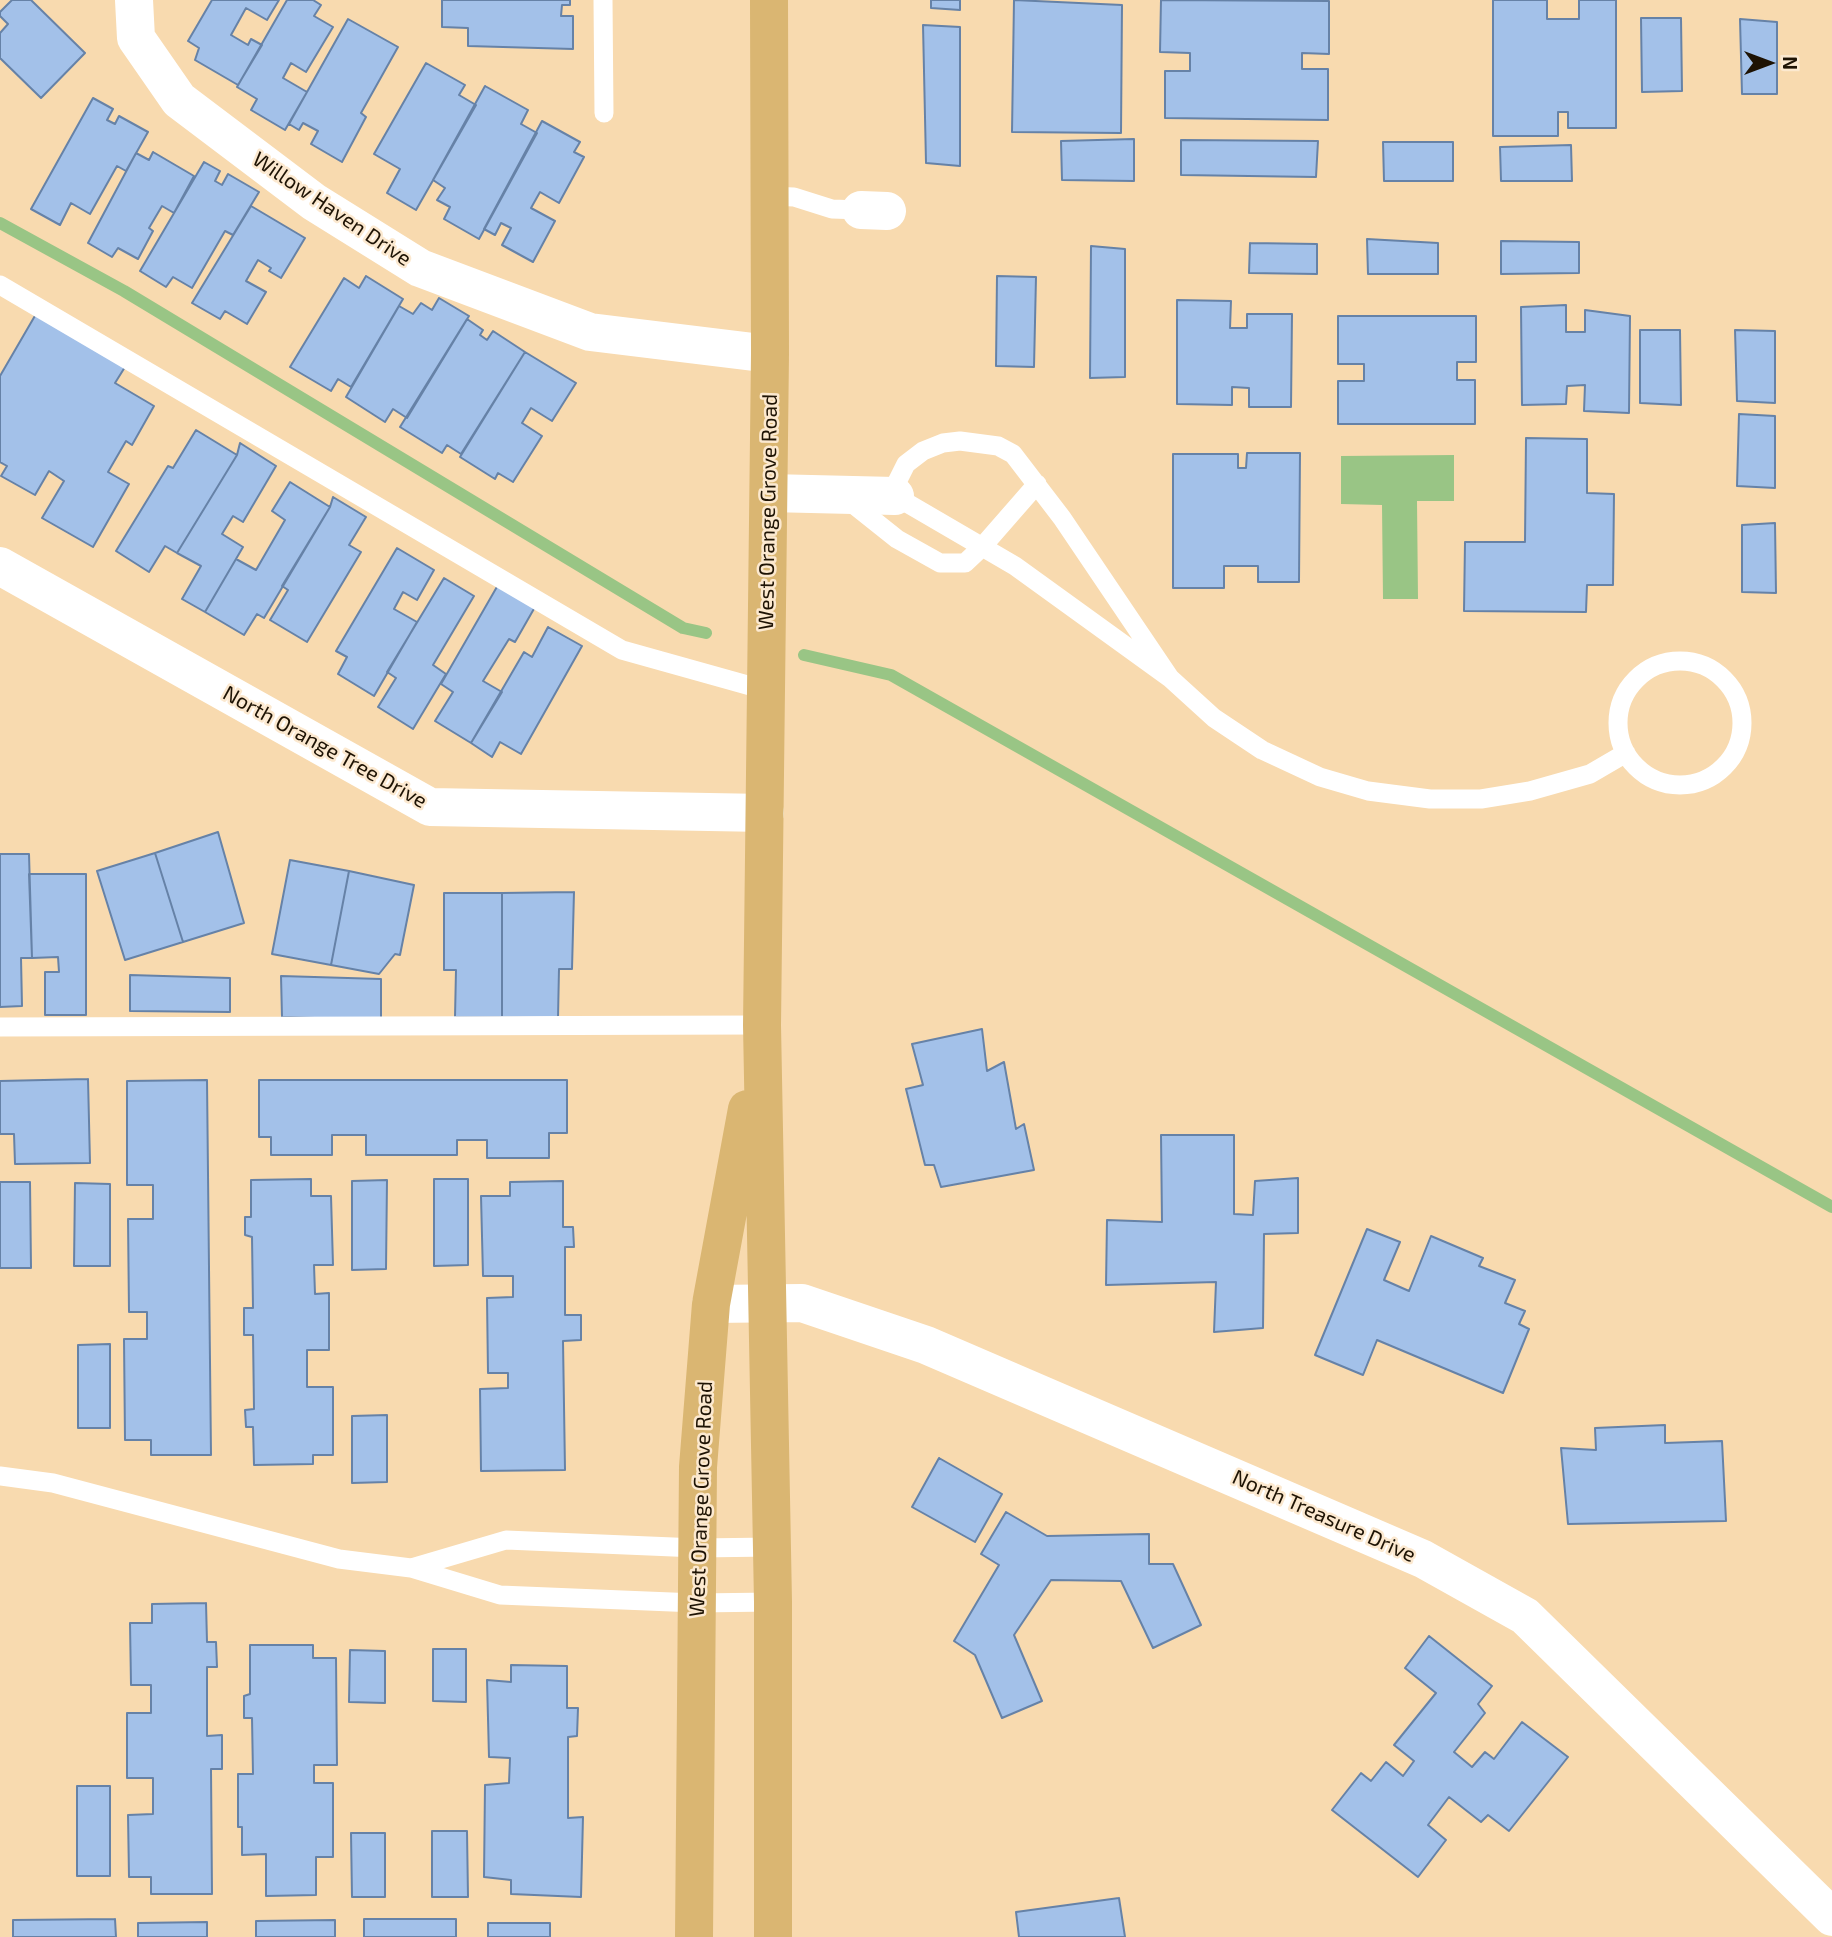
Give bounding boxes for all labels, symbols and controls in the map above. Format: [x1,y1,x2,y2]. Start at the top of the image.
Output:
north arrow [1734,28,1804,98]
text: N [1779,56,1802,70]
street label: Willow Haven Drive [248,147,416,271]
street label: West Orange Grove Road [753,394,783,630]
street label: North Orange Tree Drive [219,680,431,814]
street label: West Orange Grove Road [684,1380,718,1618]
street label: North Treasure Drive [1229,1464,1419,1568]

